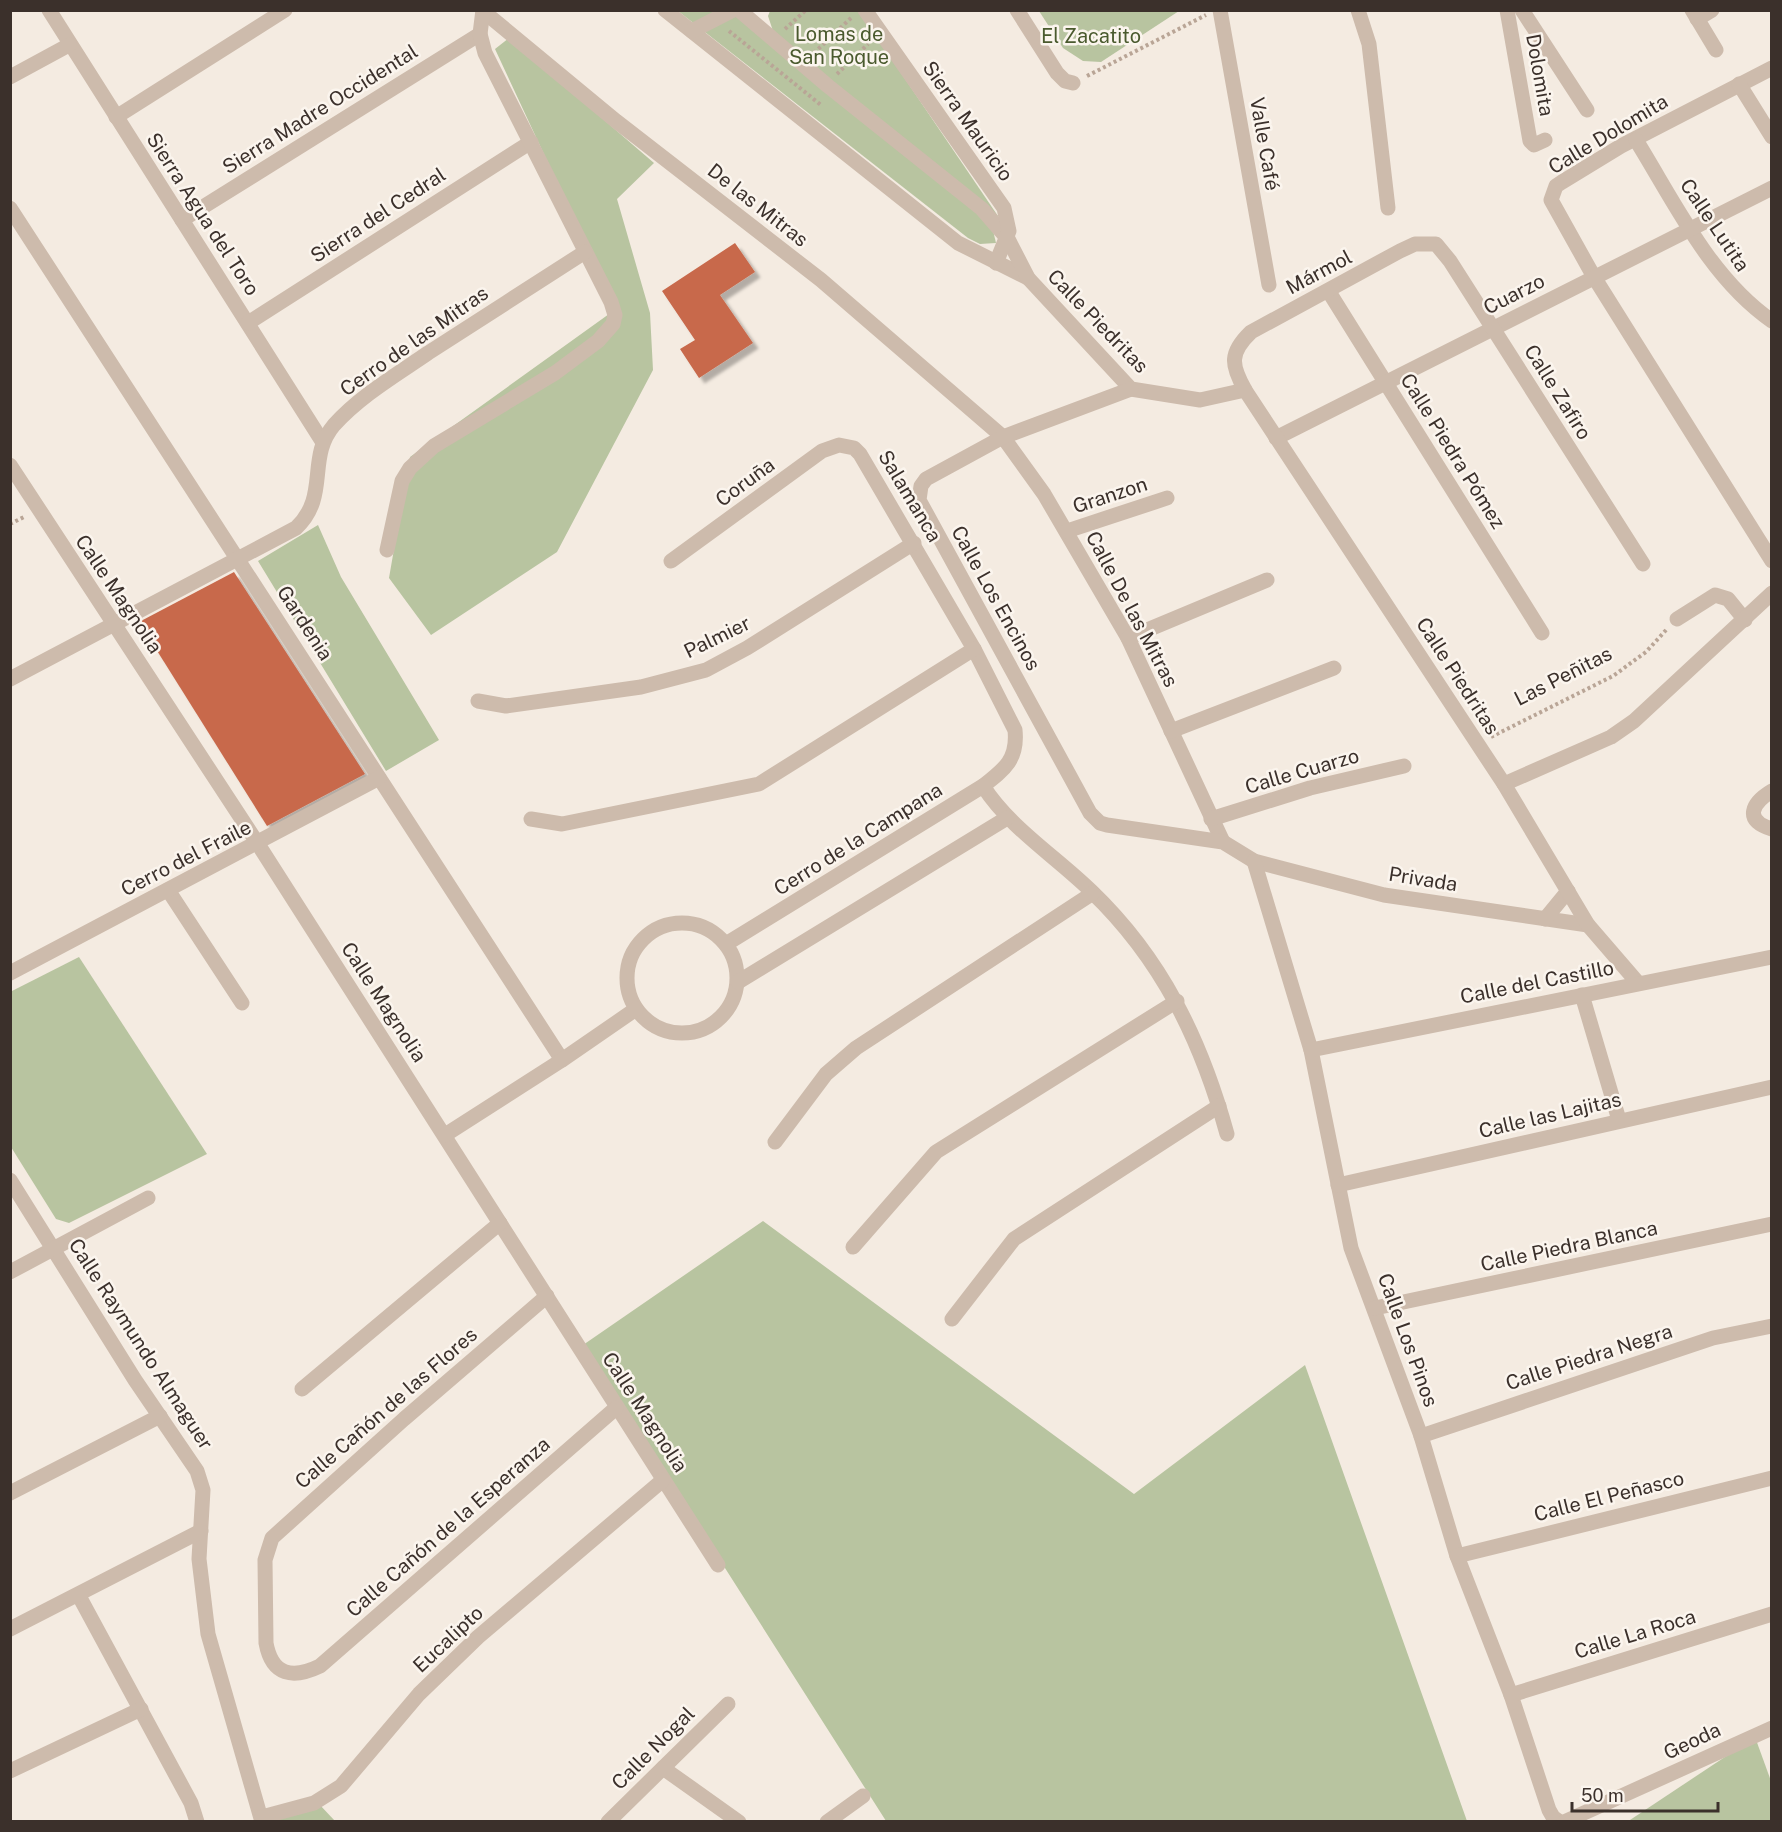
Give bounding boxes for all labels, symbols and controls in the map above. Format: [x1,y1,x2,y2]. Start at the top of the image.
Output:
park label: Lomas de San Roque [789,22,889,69]
park label: El Zacatito [1041,24,1141,48]
street label: Dolomita [1521,32,1559,118]
street label: Sierra Madre Occidental [218,39,422,179]
street label: Sierra Mauricio [918,56,1018,186]
street label: Calle Dolomita [1544,89,1672,179]
street label: Valle Café [1245,95,1285,193]
street label: Sierra Agua del Toro [141,128,265,300]
street label: De las Mitras [703,158,813,252]
street label: Sierra del Cedral [306,162,450,268]
street label: Calle Lutita [1675,174,1755,276]
street label: Mármol [1282,245,1356,299]
street label: Calle Piedritas [1043,264,1153,378]
street label: Cuarzo [1479,268,1549,320]
street label: Cerro de las Mitras [335,281,493,401]
street label: Calle Zafiro [1519,340,1597,444]
street label: Calle Piedra Pómez [1396,369,1510,533]
street label: Salamanca [873,446,947,546]
street label: Coruña [711,453,779,511]
street label: Granzon [1070,472,1150,518]
street label: Calle Los Encinos [946,521,1046,675]
street label: Calle De las Mitras [1081,527,1183,691]
street label: Calle Magnolia [70,530,168,658]
street label: Gardenia [272,581,338,665]
street label: Palmier [680,611,754,663]
street label: Calle Piedritas [1411,613,1505,739]
street label: Las Peñitas [1510,641,1616,711]
street label: Calle Cuarzo [1242,743,1362,799]
street label: Cerro de la Campana [770,778,946,900]
street label: Cerro del Fraile [117,815,255,901]
street label: Privada [1387,862,1459,896]
street label: Calle Magnolia [336,938,432,1066]
street label: Calle del Castillo [1458,955,1616,1009]
street label: Calle las Lajitas [1477,1087,1623,1143]
street label: Calle Piedra Blanca [1478,1216,1660,1276]
street label: Calle Raymundo Almaguer [64,1234,218,1454]
street label: Calle Los Pinos [1373,1270,1443,1410]
street label: Calle Piedra Negra [1503,1319,1675,1395]
street label: Calle Cañón de las Flores [290,1322,482,1494]
street label: Calle Magnolia [597,1348,693,1476]
street label: Calle Cañón de la Esperanza [341,1432,555,1622]
street label: Calle El Peñasco [1532,1466,1686,1526]
street label: Eucalipto [408,1601,488,1677]
street label: Calle La Roca [1571,1604,1699,1664]
street label: Calle Nogal [606,1701,700,1795]
street label: Geoda [1660,1717,1724,1765]
scale bar [1572,1775,1718,1813]
text: 50 m [1581,1785,1624,1806]

